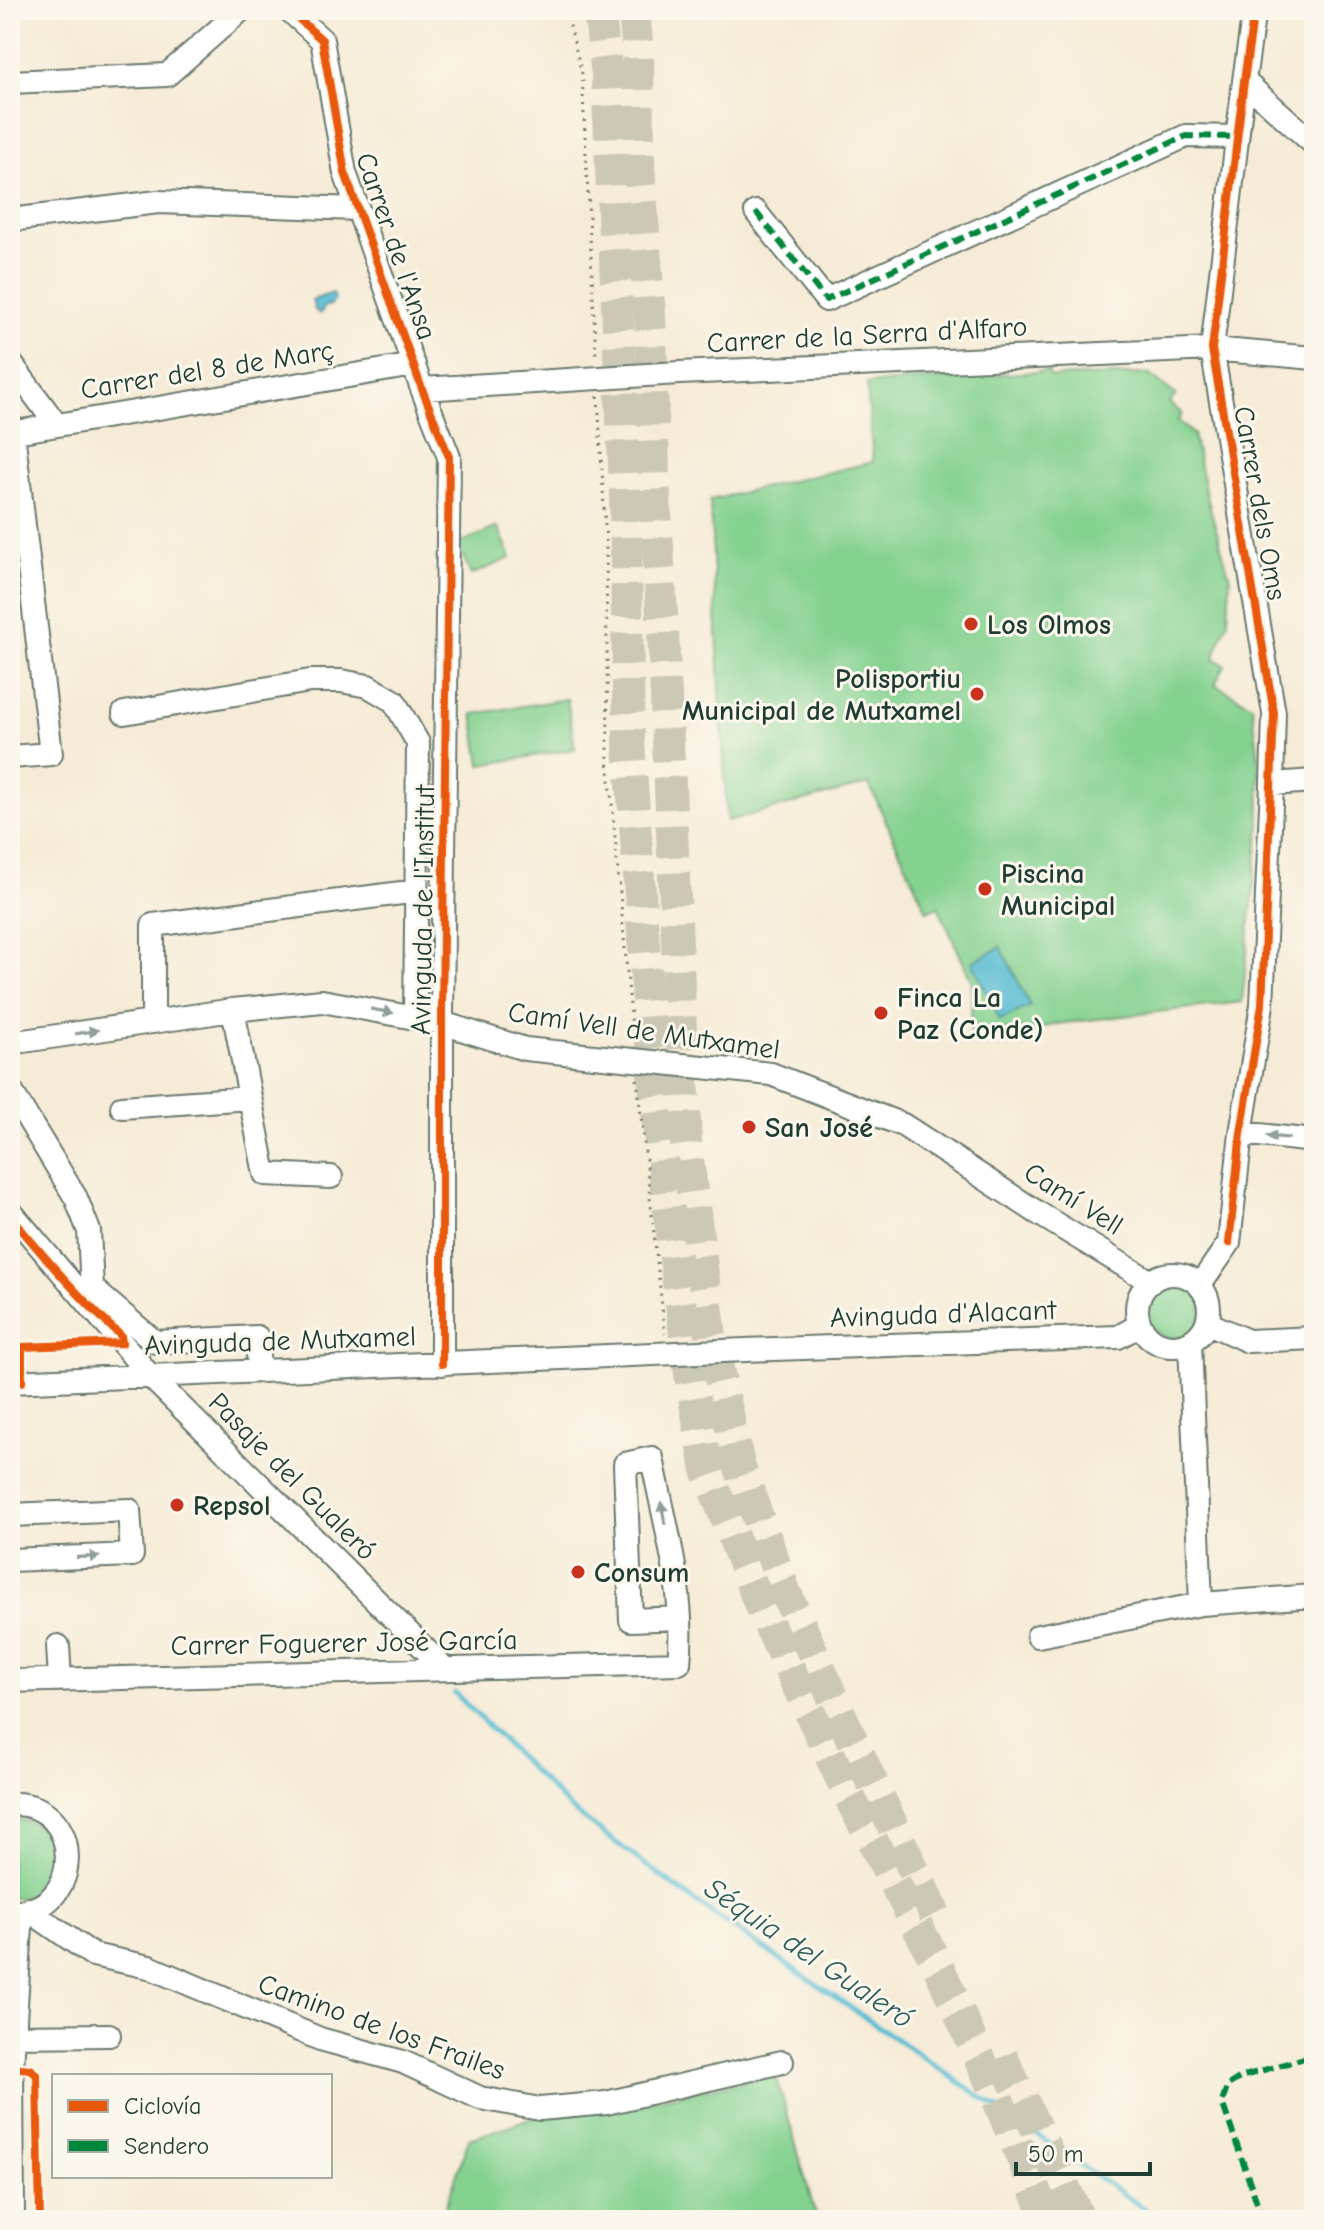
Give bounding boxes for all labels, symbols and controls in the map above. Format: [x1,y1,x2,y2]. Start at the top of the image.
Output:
street label: Carrer de l'Ansa [349,149,443,344]
street label: Carrer de la Serra d'Alfaro [706,311,1028,359]
street label: Carrer del 8 de Març [78,334,336,406]
street label: Carrer dels Oms [1227,404,1293,603]
place label: Los Olmos [987,609,1111,641]
marker: Los Olmos [962,615,980,633]
place label: Polisportiu Municipal de Mutxamel [682,663,961,727]
marker: Polisportiu Municipal de Mutxamel [968,685,986,703]
street label: Avinguda de l'Institut [405,784,441,1035]
place label: Piscina Municipal [1001,858,1115,922]
marker: Piscina Municipal [976,880,994,898]
place label: Finca La Paz (Conde) [897,982,1044,1046]
street label: Camí Vell de Mutxamel [506,996,782,1066]
marker: Finca La Paz (Conde) [872,1004,890,1022]
one-way arrow [370,1005,395,1018]
one-way arrow [75,1025,100,1038]
place label: San José [765,1112,873,1144]
marker: San José [740,1118,758,1136]
one-way arrow [1265,1131,1290,1144]
street label: Camí Vell [1018,1156,1129,1242]
street label: Avinguda d'Alacant [829,1294,1058,1334]
street label: Avinguda de Mutxamel [144,1320,417,1362]
street label: Pasaje del Gualeró [202,1386,383,1567]
place label: Repsol [193,1490,271,1522]
marker: Repsol [168,1496,186,1514]
one-way arrow [656,1501,668,1526]
one-way arrow [76,1550,101,1563]
place label: Consum [594,1557,689,1589]
marker: Consum [569,1563,587,1581]
street label: Carrer Foguerer José García [170,1624,518,1662]
water label: Séquia del Gualeró [698,1871,920,2036]
street label: Camino de los Frailes [254,1967,509,2086]
legend [52,2074,332,2178]
text: Ciclovía [124,2092,201,2120]
scale bar [1016,2126,1150,2176]
text: Sendero [124,2132,209,2160]
text: 50 m [1028,2140,1084,2168]

